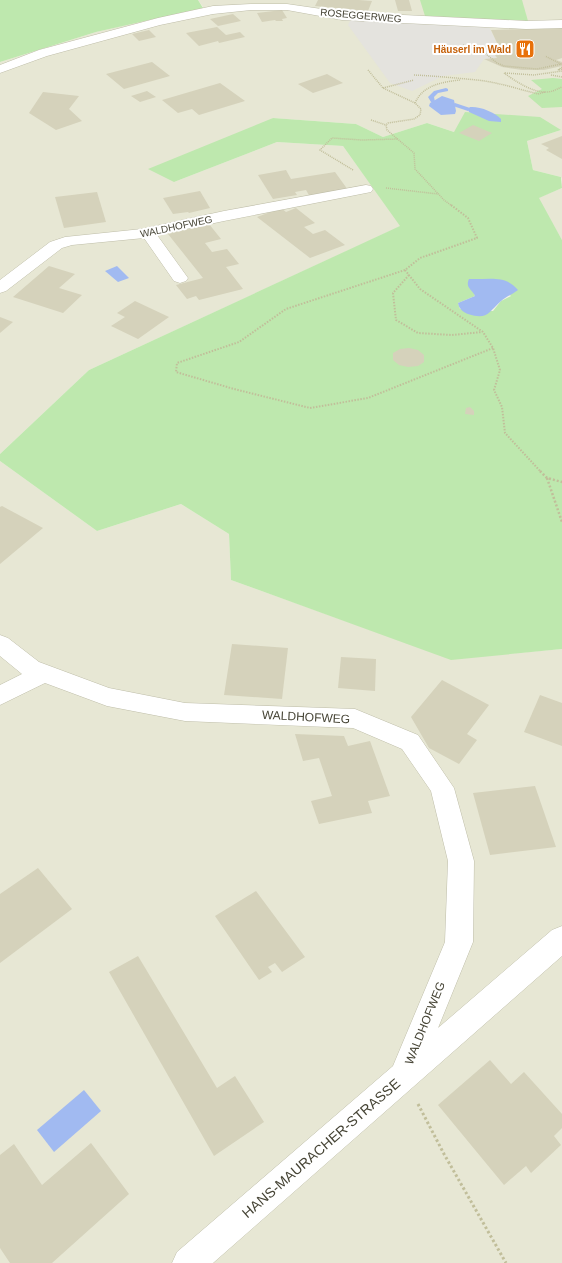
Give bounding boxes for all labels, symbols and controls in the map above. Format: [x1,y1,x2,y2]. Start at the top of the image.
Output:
street label: ROSEGGERWEG [320,6,402,25]
restaurant icon: Häuserl im Wald [514,38,536,60]
place label: Häuserl im Wald [434,44,511,55]
street label: WALDHOFWEG [139,213,213,240]
street label: WALDHOFWEG [262,708,350,726]
street label: WALDHOFWEG [402,979,448,1067]
street label: HANS-MAURACHER-STRASSE [239,1075,403,1221]

